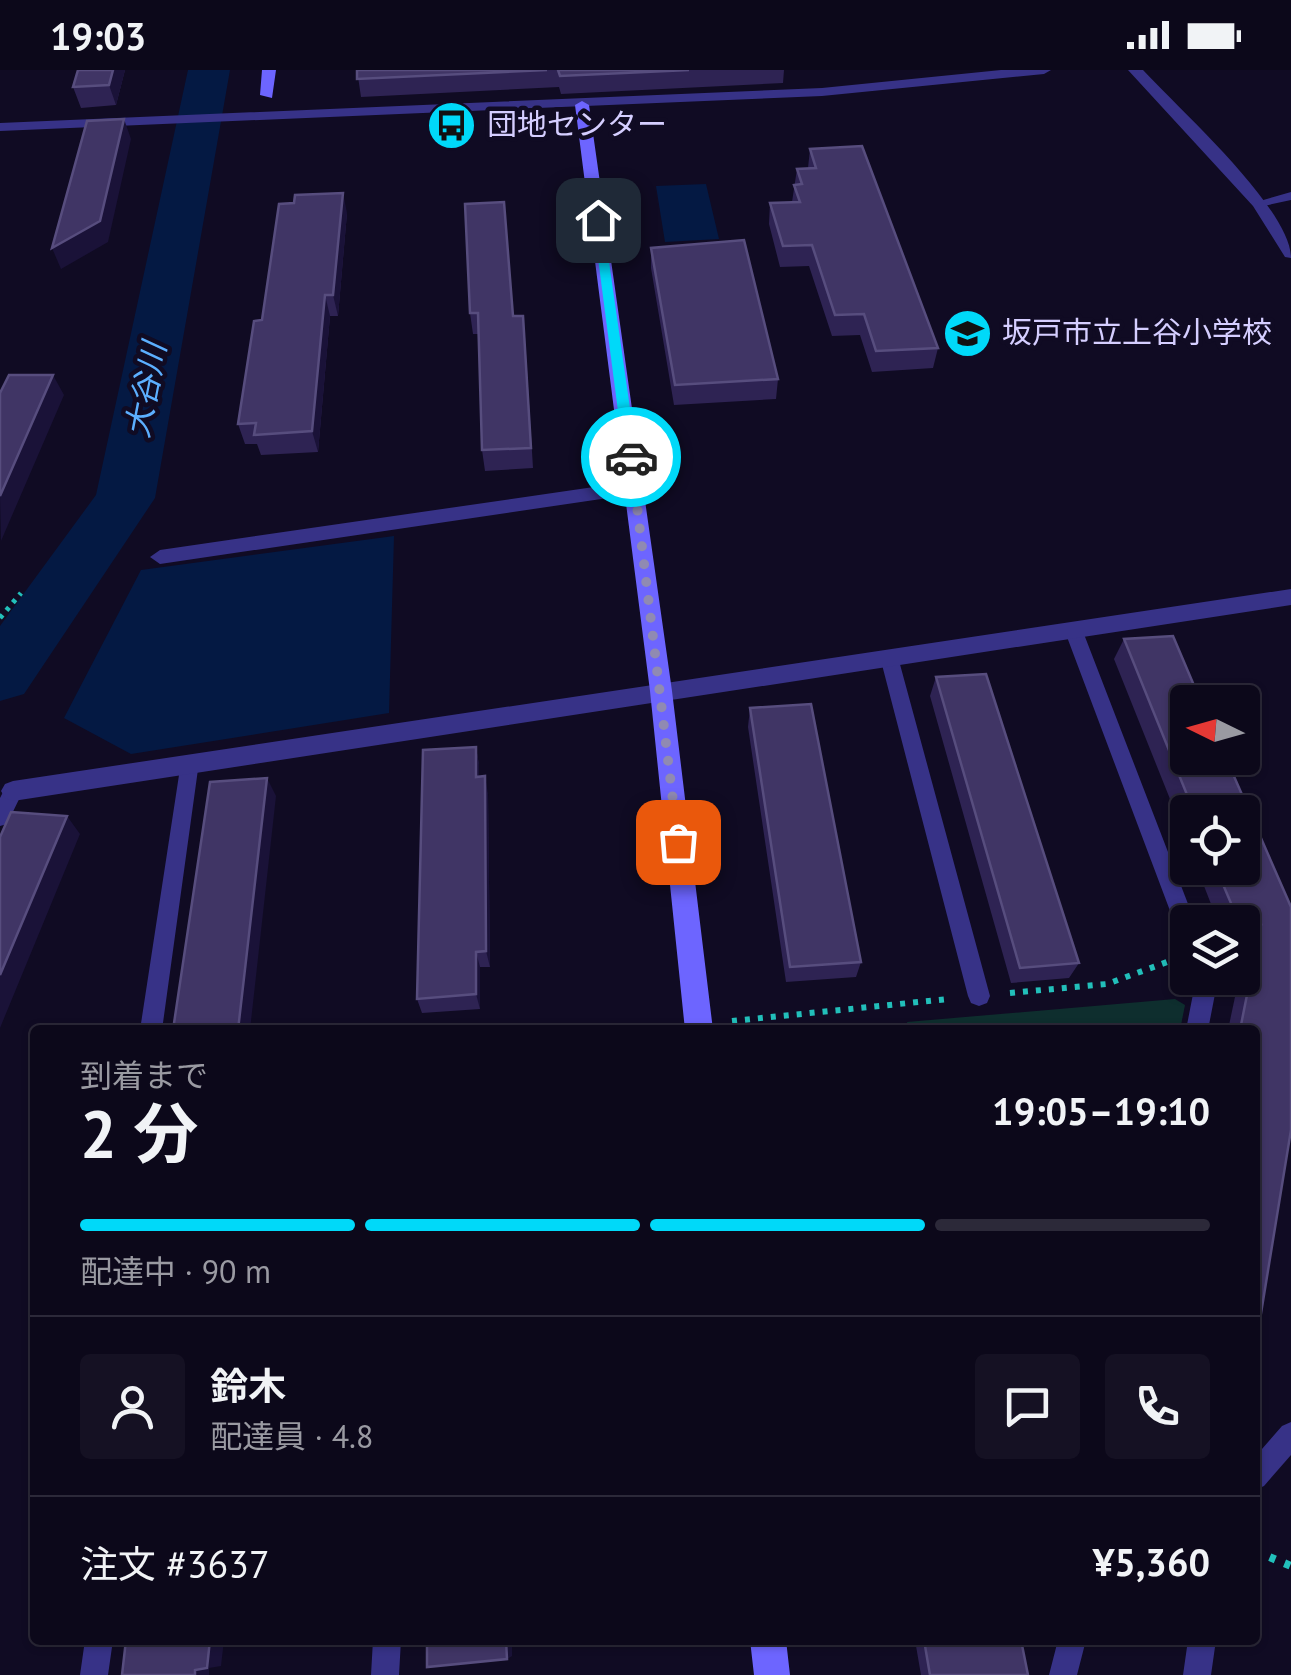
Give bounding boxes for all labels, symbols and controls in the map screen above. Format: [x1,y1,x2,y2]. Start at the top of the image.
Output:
text: 19:03 [50,11,146,60]
bus stop icon: 団地センター [426,99,478,151]
place label: 団地センター [487,104,667,143]
pin [556,178,641,263]
icon: home [571,193,626,248]
school or university icon: 坂戸市立上谷小学校 [941,307,993,359]
place label: 坂戸市立上谷小学校 [1002,312,1272,351]
water label: 大谷川 [115,336,175,441]
courier [581,407,681,507]
icon: car [604,430,659,485]
north arrow [1170,685,1260,775]
map controls [1170,685,1260,995]
button: locate [1170,795,1260,885]
pin [636,800,721,885]
icon: bag [651,815,706,870]
button: layers [1170,905,1260,995]
text: 到着まで [80,1054,208,1096]
text: 19:05–19:10 [992,1086,1210,1135]
text: 2 分 [80,1091,198,1175]
text: 配達中 · 90 m [80,1250,271,1292]
button: person [80,1354,185,1459]
button: chat [975,1354,1080,1459]
button: phone [1105,1354,1210,1459]
text: 鈴木 [210,1361,286,1410]
text: 配達員 · 4.8 [210,1415,373,1457]
text: ¥5,360 [1093,1537,1210,1586]
text: 注文 #3637 [80,1539,270,1588]

